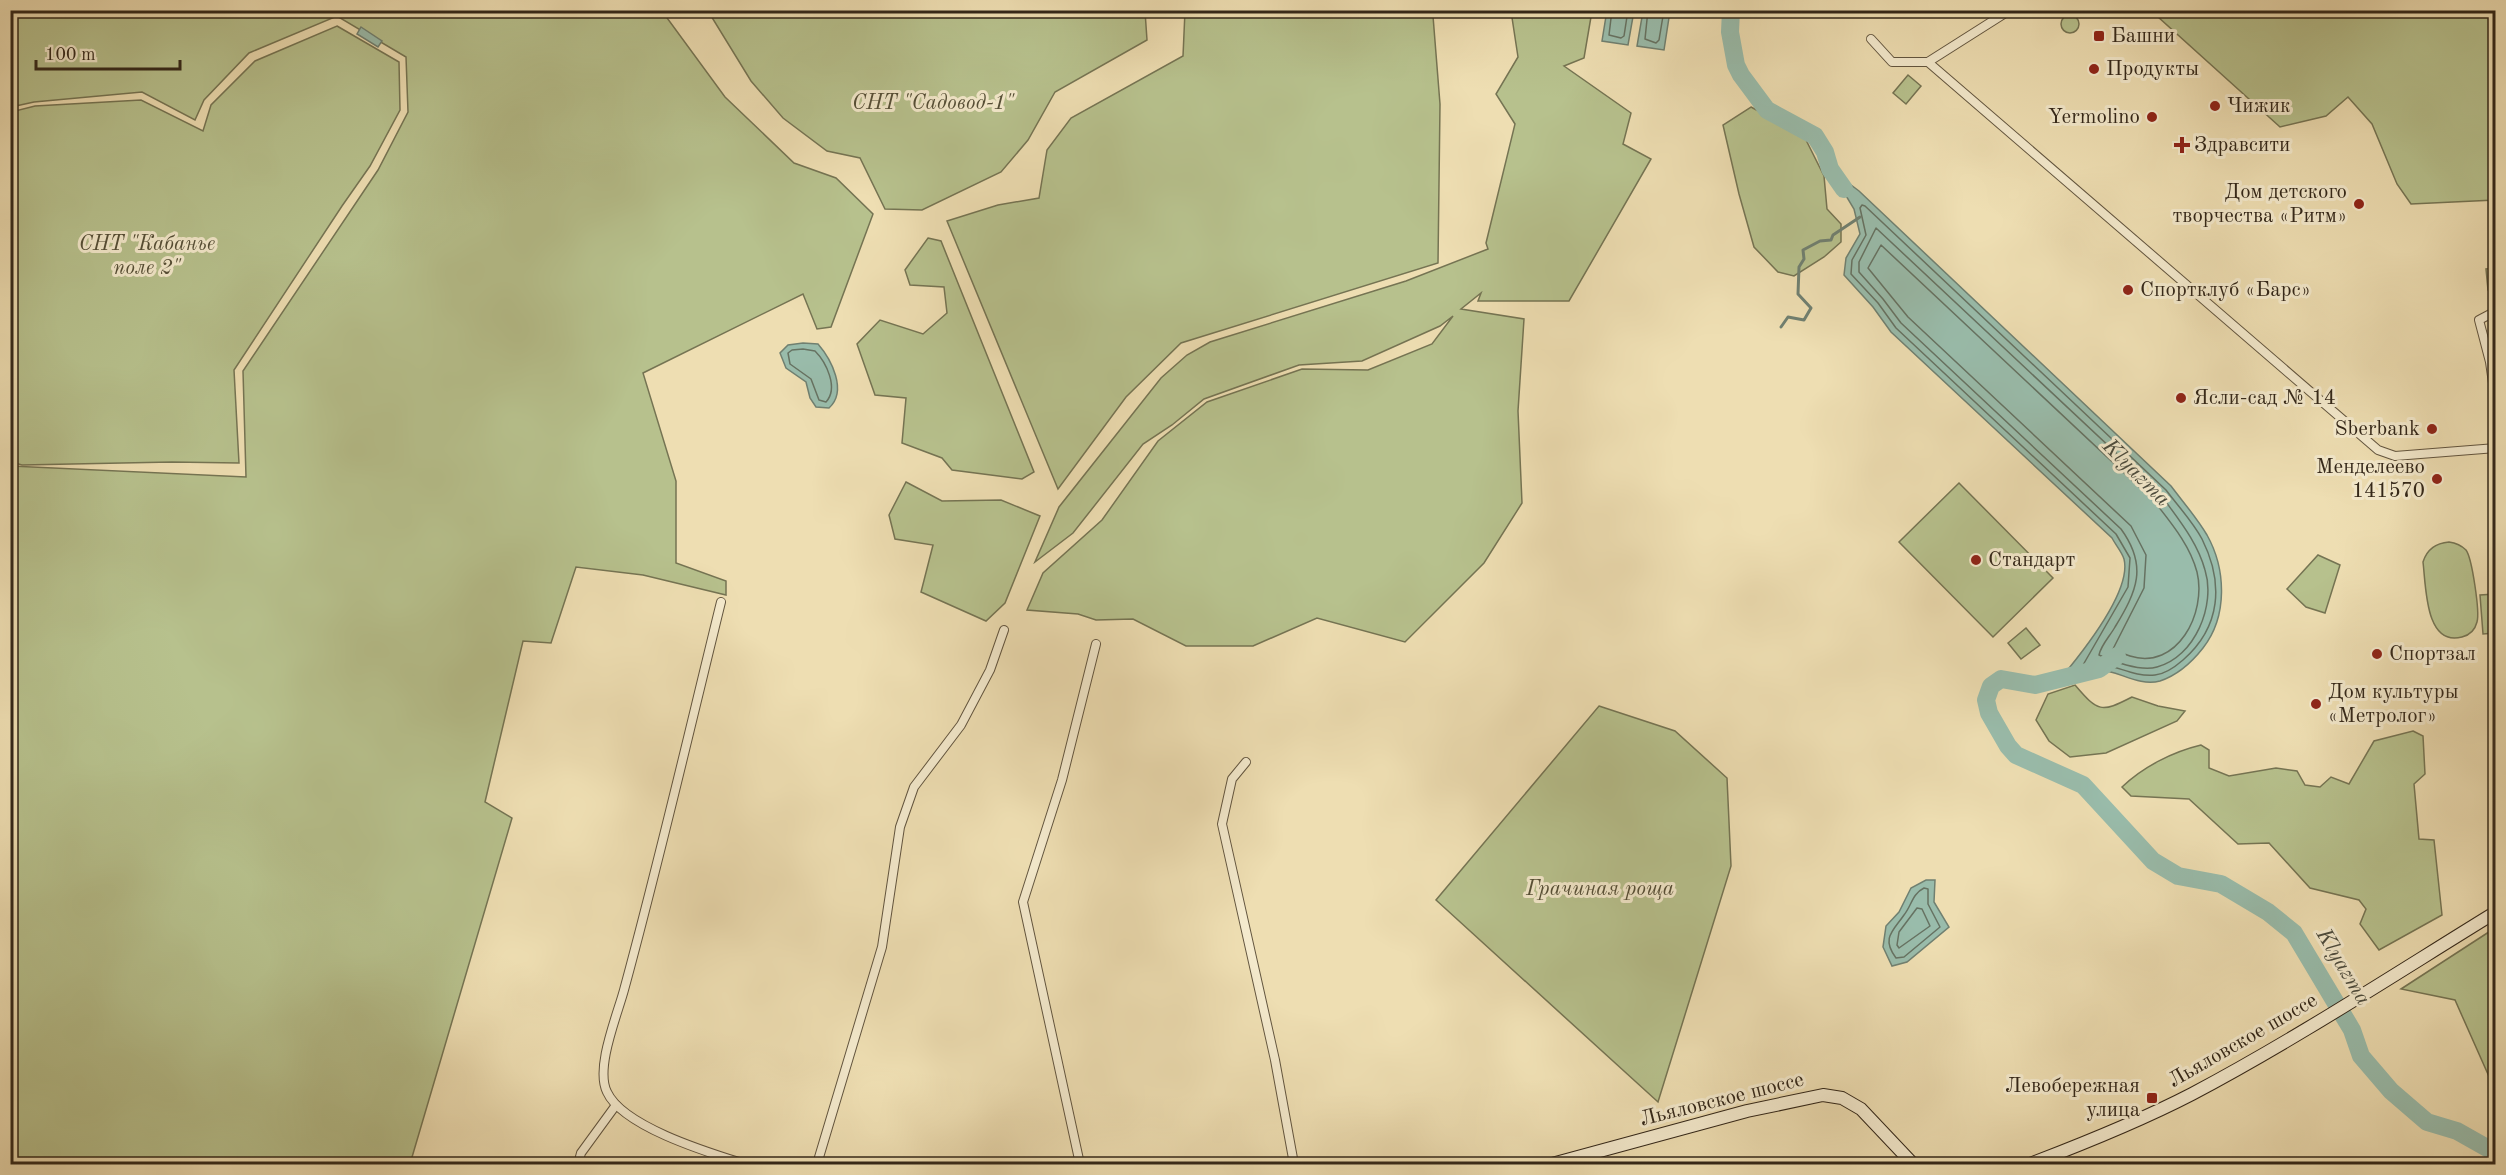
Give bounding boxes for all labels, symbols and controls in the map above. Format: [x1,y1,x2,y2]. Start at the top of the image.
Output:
place label: Башни [2111,26,2175,47]
marker: Башни [2092,29,2106,43]
scale bar [36,33,180,71]
text: 100 m [45,46,96,64]
place label: Продукты [2106,59,2199,80]
marker: Продукты [2087,62,2101,76]
park label: СНТ "Садовод-1" [852,93,1015,114]
place label: Чижик [2227,96,2291,117]
marker: Чижик [2208,99,2222,113]
place label: Yermolino [2048,107,2140,128]
marker: Yermolino [2145,110,2159,124]
place label: Здравсити [2194,135,2290,156]
marker: Здравсити [2175,138,2189,152]
place label: Дом детского творчества «Ритм» [2172,182,2347,227]
marker: Дом детского творчества «Ритм» [2352,197,2366,211]
park label: СНТ "Кабанье поле 2" [79,234,215,279]
place label: Спортклуб «Барс» [2140,280,2311,301]
marker: Спортклуб «Барс» [2121,283,2135,297]
place label: Ясли-сад № 14 [2193,388,2336,409]
marker: Ясли-сад № 14 [2174,391,2188,405]
place label: Sberbank [2335,419,2420,440]
marker: Sberbank [2425,422,2439,436]
water label: Klyazma [2097,434,2174,511]
place label: Менделеево 141570 [2316,457,2425,502]
marker: Менделеево 141570 [2430,472,2444,486]
place label: Стандарт [1988,550,2075,571]
marker: Стандарт [1969,553,1983,567]
place label: Спортзал [2389,644,2476,665]
marker: Спортзал [2370,647,2384,661]
place label: Дом культуры «Метролог» [2328,682,2459,727]
marker: Дом культуры «Метролог» [2309,697,2323,711]
park label: Грачиная роща [1525,879,1674,900]
water label: Klyazma [2311,924,2374,1009]
street label: Льяловское шоссе [2165,990,2321,1092]
street label: Льяловское шоссе [1638,1069,1806,1131]
place label: Левобережная улица [2005,1076,2140,1121]
marker: Левобережная улица [2145,1091,2159,1105]

